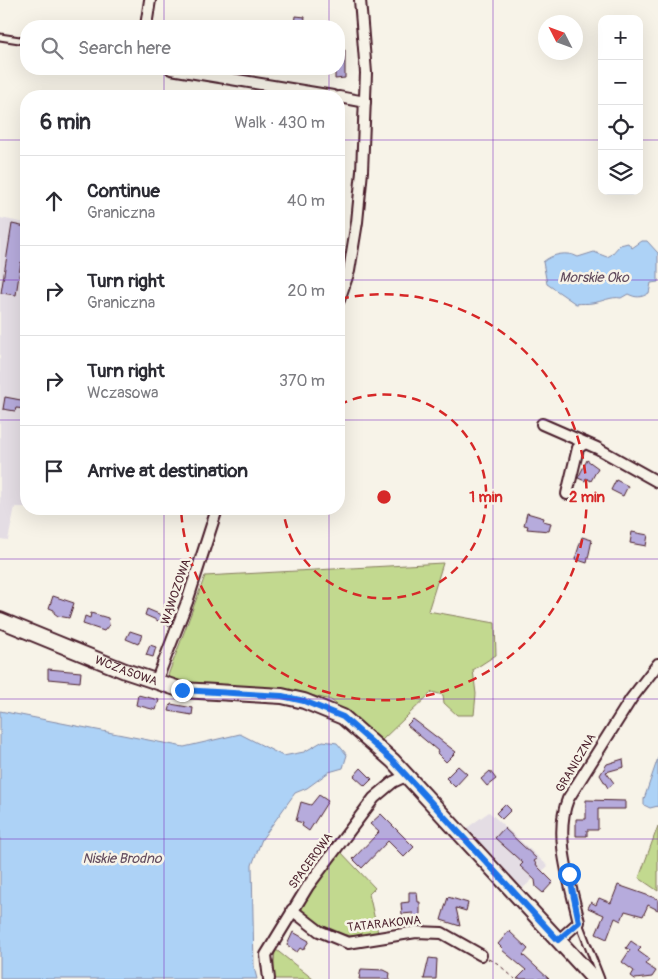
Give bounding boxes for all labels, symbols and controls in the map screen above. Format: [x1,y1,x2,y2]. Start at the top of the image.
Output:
north arrow [538,15,583,60]
map controls [598,15,643,195]
button: + [598,15,643,60]
search box [20,20,345,75]
icon: search [38,34,66,62]
text: Search here [78,36,171,60]
button: − [598,60,643,105]
button: locate [598,105,643,150]
text: 6 min [40,109,91,136]
text: Walk · 430 m [234,113,325,133]
button: layers [598,150,643,195]
text: Continue [87,179,160,203]
icon: ahead [40,187,68,215]
text: 40 m [287,191,325,211]
text: Graniczna [87,203,155,223]
text: Turn right [87,269,165,293]
water label: Morskie Oko [559,269,630,286]
icon: right [40,277,68,305]
text: 20 m [287,281,325,301]
text: Graniczna [87,293,155,313]
text: Turn right [87,359,165,383]
icon: right [40,367,68,395]
text: 370 m [279,371,325,391]
text: Wczasowa [87,383,158,403]
icon: arrive [40,457,68,485]
text: Arrive at destination [87,459,248,483]
centre of rings [375,488,393,506]
text: 1 min [469,488,503,507]
text: 2 min [569,488,605,507]
street label: WĄWOZOWA [158,557,194,627]
street label: WCZASOWA [93,652,160,689]
route end [171,679,194,702]
street label: GRANICZNA [553,731,599,795]
street label: SPACEROWA [286,830,336,892]
water label: Niskie Brodno [82,850,163,867]
route start [558,863,581,886]
street label: TATARAKOWA [346,913,422,935]

